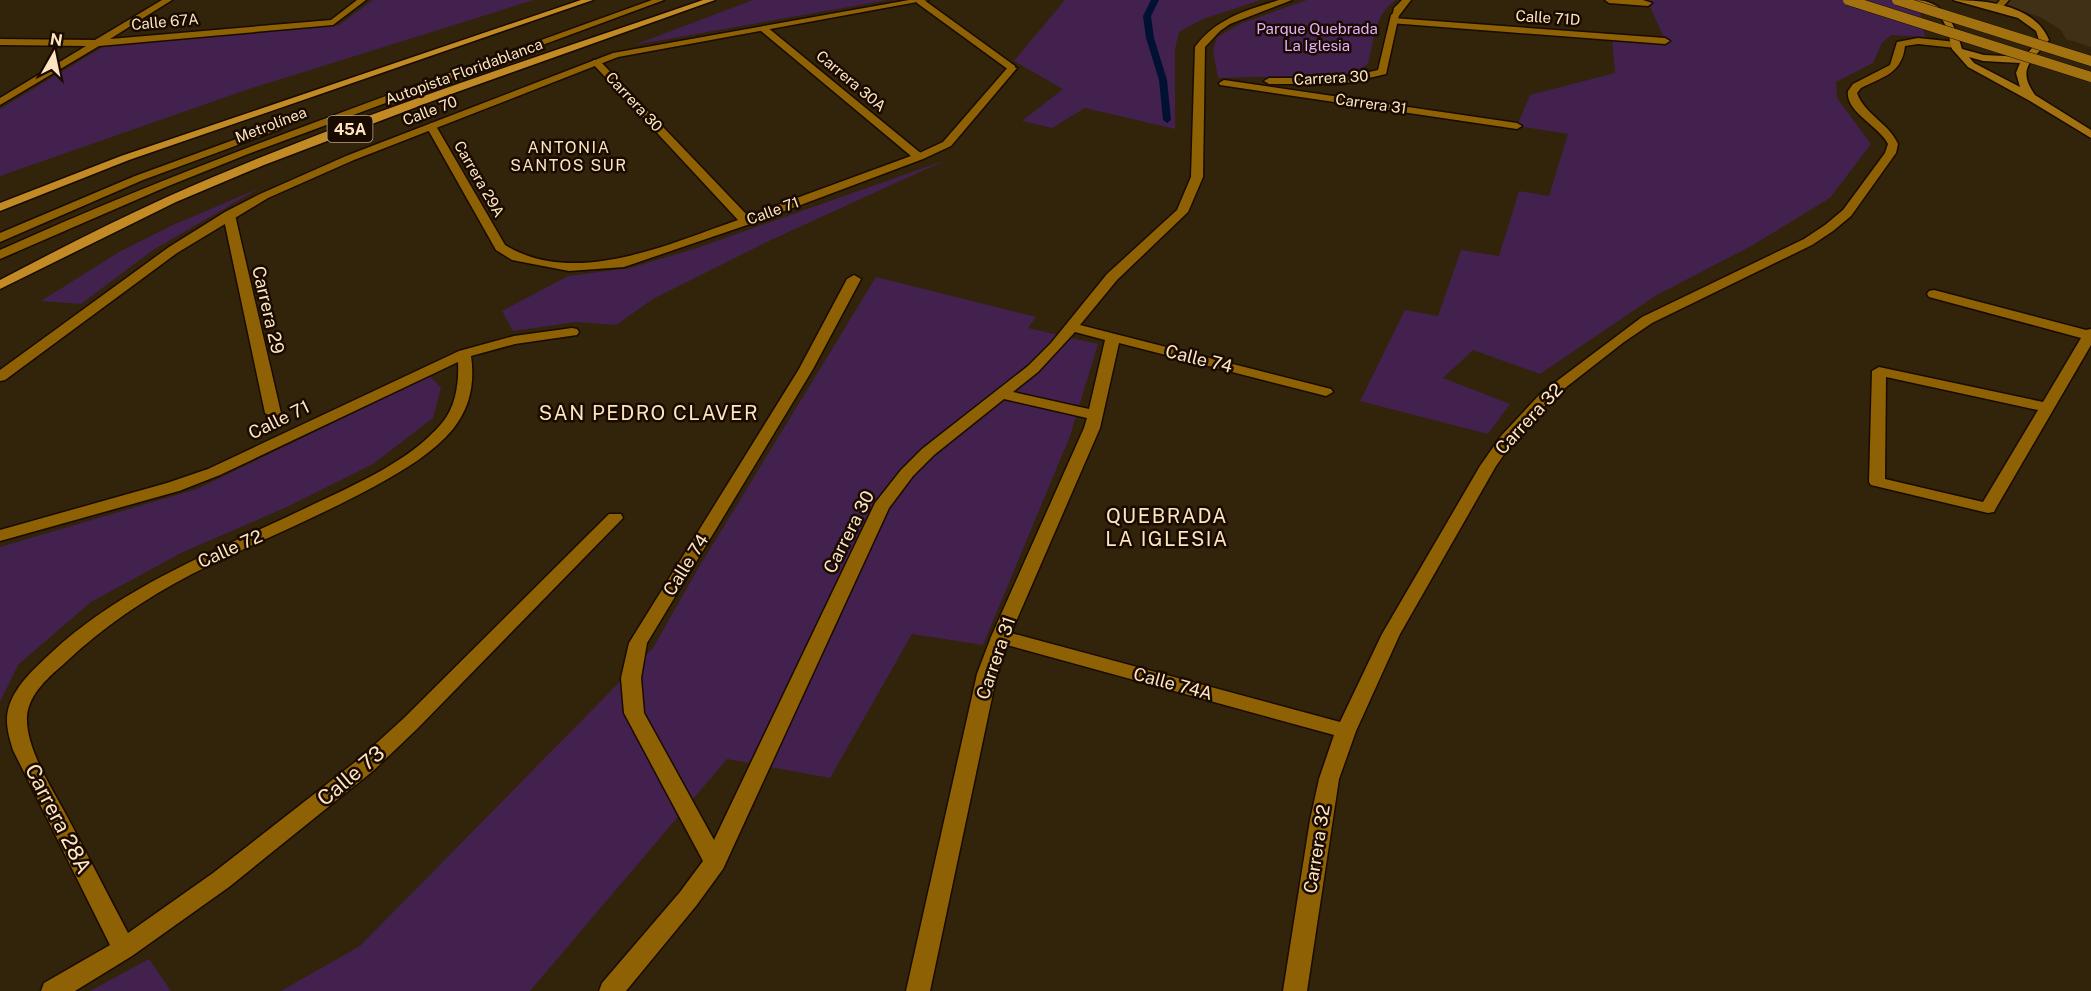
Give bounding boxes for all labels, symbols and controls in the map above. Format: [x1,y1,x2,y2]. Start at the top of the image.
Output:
street label: Calle 71D [1515,7,1581,28]
street label: Calle 67A [130,10,200,33]
park label: Parque Quebrada La Iglesia [1256,20,1378,54]
north arrow [24,24,84,84]
text: N [49,29,64,50]
street label: Autopista Floridablanca [383,35,545,108]
street label: Carrera 30A [813,47,890,115]
street label: Carrera 30 [1293,67,1369,88]
street label: Carrera 30 [603,69,666,135]
street label: Carrera 31 [1334,90,1408,117]
street label: Calle 70 [400,92,459,129]
street label: Metrolínea [233,103,309,146]
road number: 45A [328,116,372,142]
street label: Carrera 29A [451,138,508,220]
district label: ANTONIA SANTOS SUR [510,138,628,175]
street label: Calle 71 [744,193,801,228]
street label: Carrera 29 [248,264,289,356]
street label: Calle 74 [1163,340,1235,377]
street label: Carrera 32 [1490,379,1567,459]
street label: Calle 71 [245,396,313,443]
district label: SAN PEDRO CLAVER [539,401,759,425]
street label: Carrera 30 [819,487,878,576]
district label: QUEBRADA LA IGLESIA [1105,504,1229,551]
street label: Calle 72 [194,525,265,572]
street label: Calle 74 [659,530,713,599]
street label: Carrera 31 [972,614,1019,702]
street label: Calle 74A [1131,663,1215,704]
street label: Calle 73 [312,740,389,811]
street label: Carrera 28A [20,760,97,878]
street label: Carrera 32 [1299,803,1334,895]

